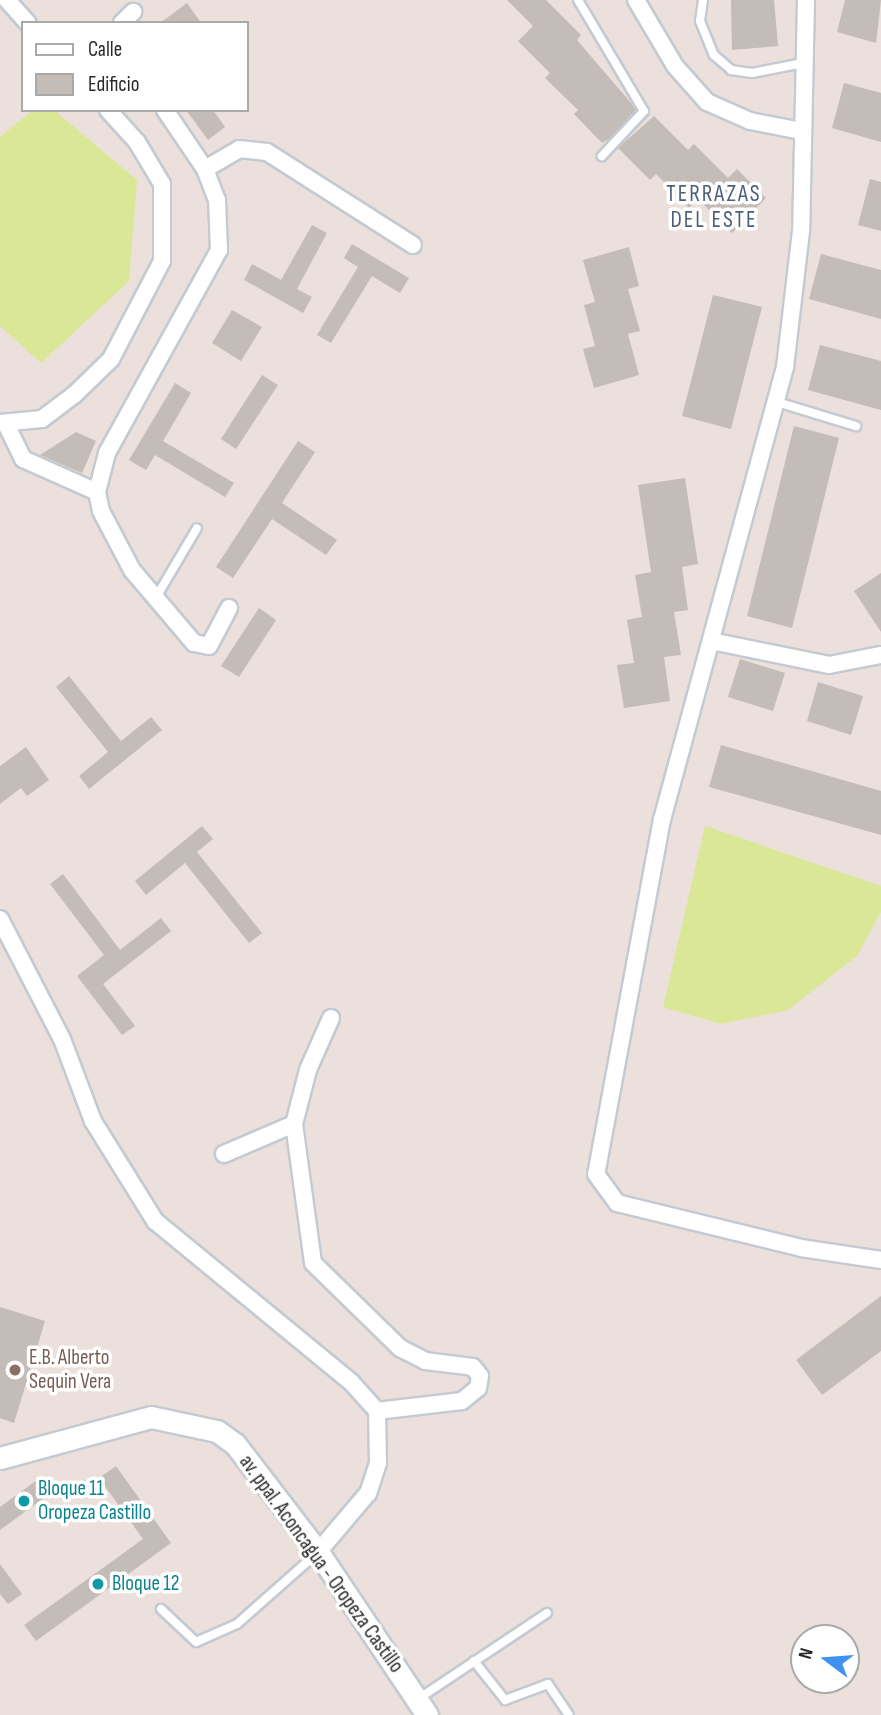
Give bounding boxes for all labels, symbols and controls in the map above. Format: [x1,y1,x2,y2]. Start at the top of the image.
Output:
legend [21,21,248,112]
text: Calle [88,37,122,62]
text: Edificio [88,72,139,97]
district label: TERRAZAS DEL ESTE [667,180,761,234]
place label: E.B. Alberto Sequin Vera [29,1345,111,1395]
marker: E.B. Alberto Sequin Vera [7,1362,23,1378]
street label: av. ppal. Aconcagua - Oropeza Castillo [233,1450,409,1678]
place label: Bloque 11 Oropeza Castillo [38,1476,151,1526]
marker: Bloque 11 Oropeza Castillo [16,1493,32,1509]
place label: Bloque 12 [112,1571,179,1597]
marker: Bloque 12 [90,1576,106,1592]
north arrow [790,1624,860,1694]
text: N [794,1646,819,1662]

